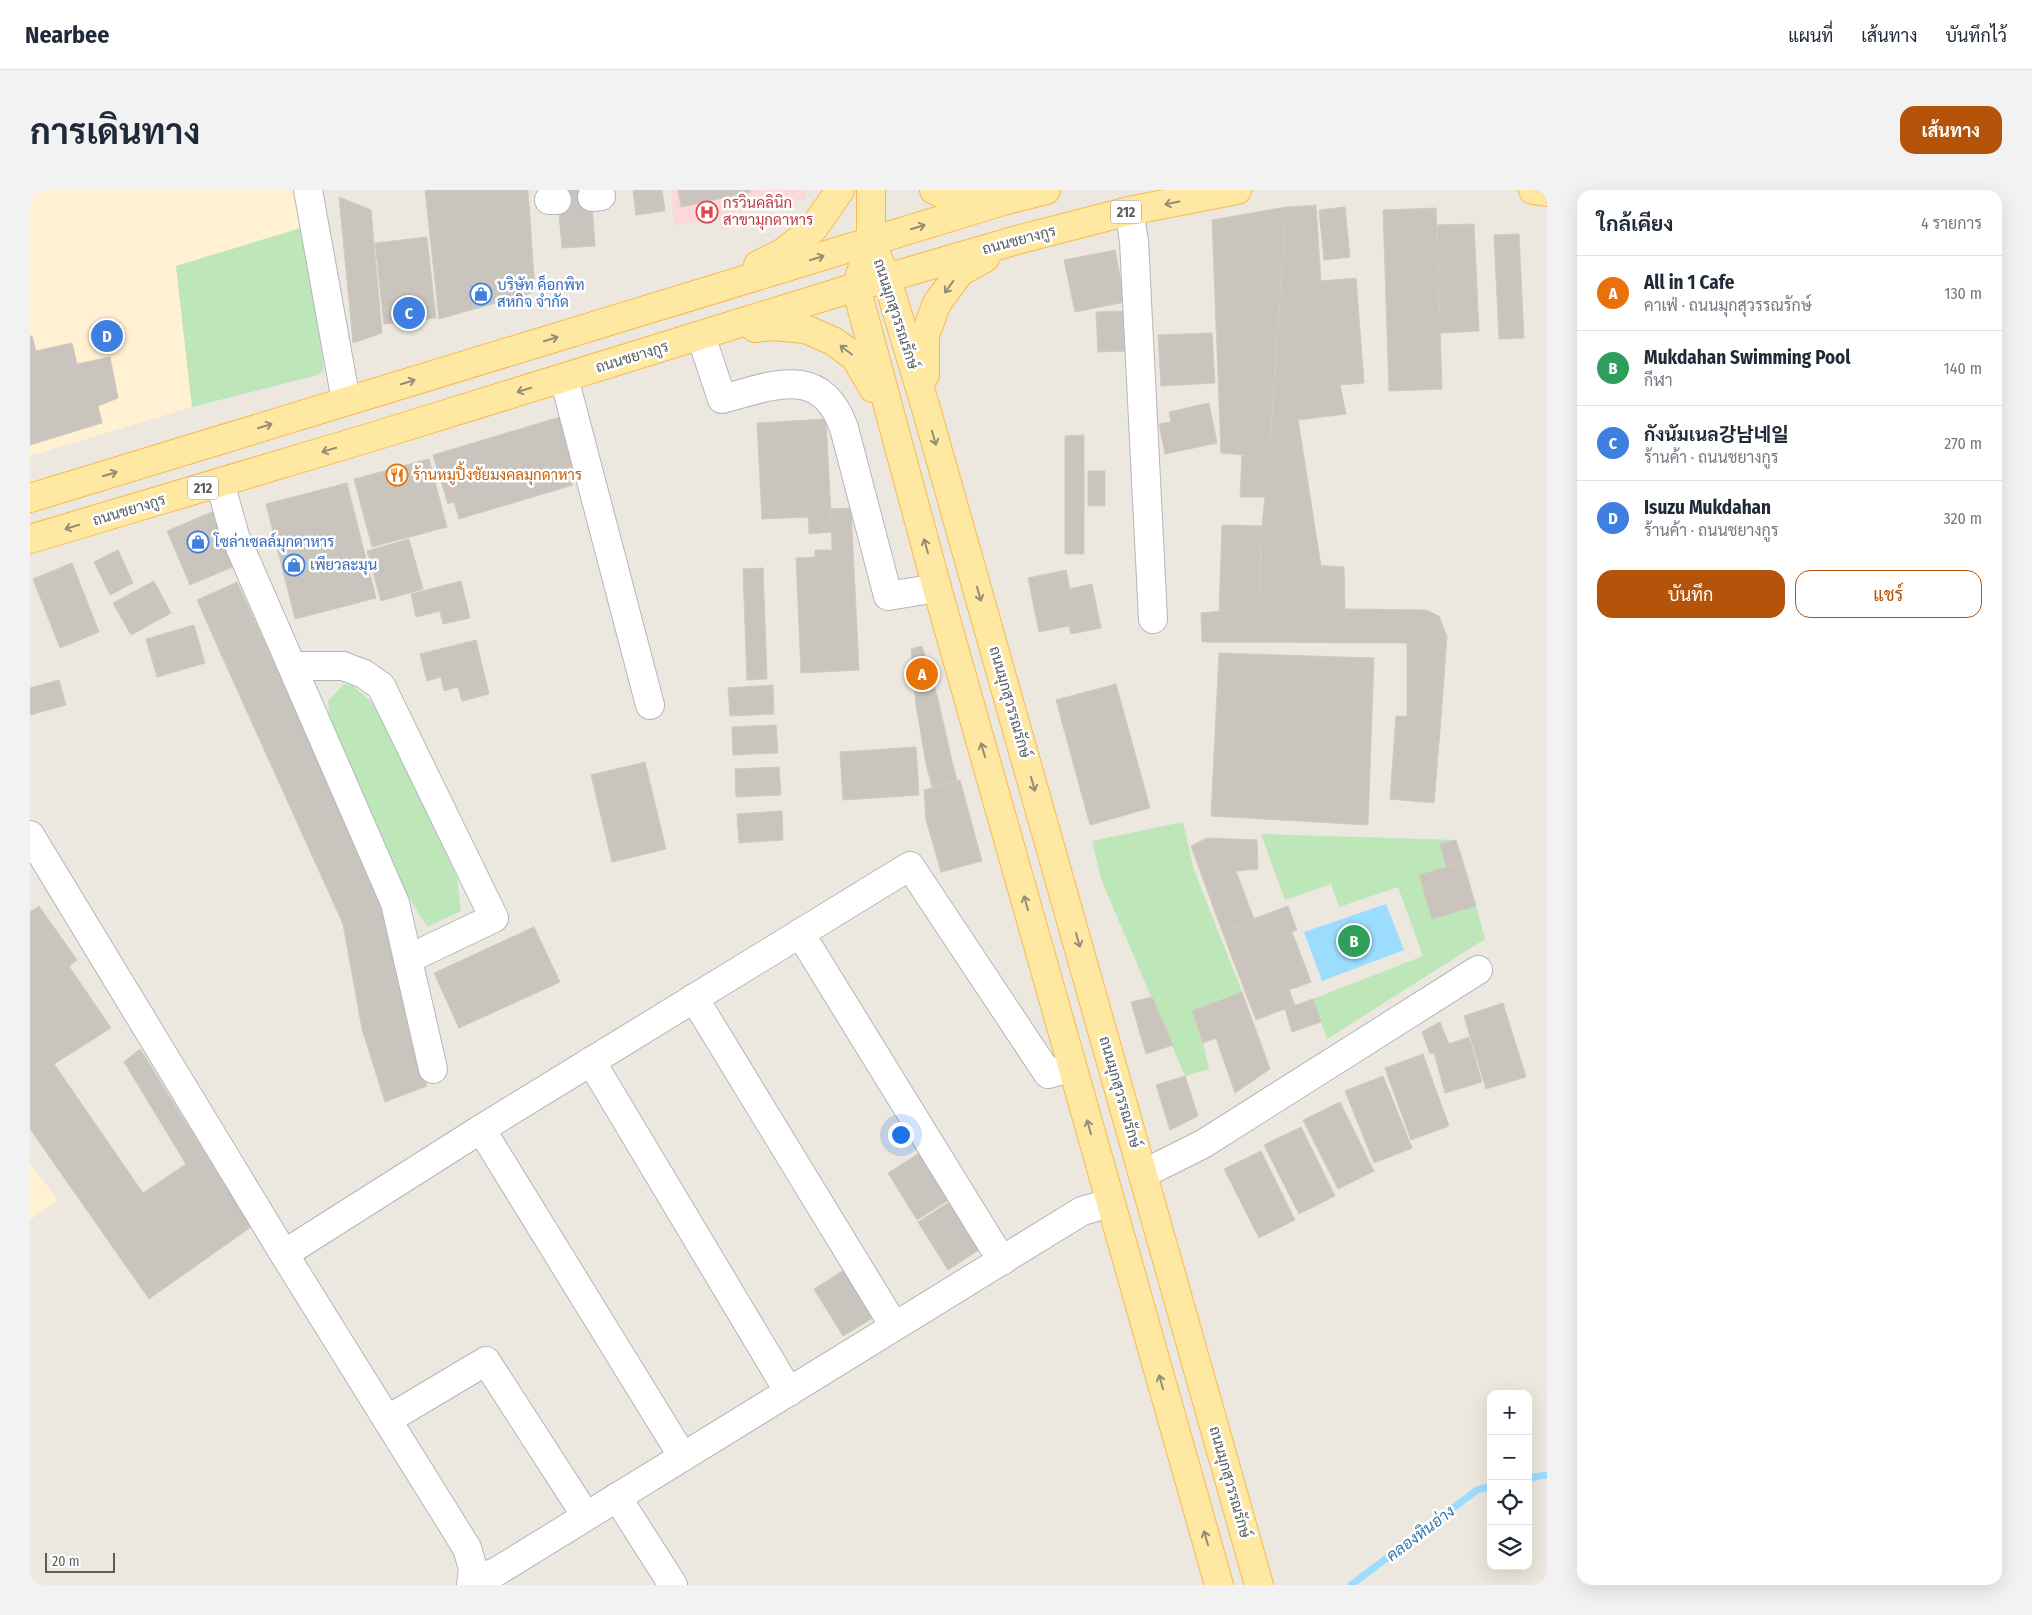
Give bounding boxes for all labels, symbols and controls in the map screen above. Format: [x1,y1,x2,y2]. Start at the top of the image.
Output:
text: Nearbee [25,21,109,49]
text: แผนที่ [1788,25,1833,47]
text: เส้นทาง [1861,25,1917,47]
text: บันทึกไว้ [1945,25,2007,47]
button: เส้นทาง [1900,106,2002,154]
text: การเดินทาง [30,111,200,153]
place label: กรวินคลินิก สาขามุกดาหาร [723,194,813,231]
one-way arrow [1164,198,1180,208]
hospital icon: กรวินคลินิก สาขามุกดาหาร [695,200,719,224]
road number: 212 [1111,201,1141,224]
text: ใกล้เคียง [1597,211,1673,237]
text: 4 รายการ [1921,214,1982,233]
one-way arrow [909,222,925,232]
street label: ถนนชยางกูร [980,222,1058,259]
one-way arrow [808,253,824,263]
street label: ถนนมุกสุวรรณรักษ์ [868,256,924,373]
text: All in 1 Cafe [1644,271,1734,294]
place label: บริษัท ค็อกพิท สหกิจ จำกัด [497,274,585,311]
one-way arrow [944,280,954,294]
shop icon: บริษัท ค็อกพิท สหกิจ จำกัด [469,282,493,306]
text: A [1609,284,1617,303]
text: 130 m [1944,284,1982,303]
pin: C [393,294,425,332]
text: คาเฟ่ · ถนนมุกสุวรรณรักษ์ [1644,296,1812,315]
pin: D [91,317,123,355]
one-way arrow [543,333,559,343]
street label: ถนนชยางกูร [593,337,671,378]
one-way arrow [840,345,853,356]
text: Mukdahan Swimming Pool [1644,346,1850,369]
text: B [1609,359,1617,378]
text: 140 m [1944,359,1982,378]
text: กีฬา [1644,371,1673,390]
one-way arrow [400,377,416,387]
one-way arrow [517,386,533,396]
one-way arrow [257,421,273,430]
text: กังนัมเนล강남네일 [1644,423,1789,446]
one-way arrow [930,429,940,445]
text: C [1609,434,1617,453]
text: 270 m [1944,434,1982,453]
one-way arrow [321,446,337,456]
text: ร้านค้า · ถนนชยางกูร [1644,448,1779,467]
place label: ร้านหมูปิ้งชัยมงคลมุกดาหาร [413,461,582,486]
restaurant icon: ร้านหมูปิ้งชัยมงคลมุกดาหาร [385,463,409,487]
one-way arrow [102,468,118,478]
road number: 212 [188,476,218,500]
street label: ถนนชยางกูร [90,490,168,531]
text: Isuzu Mukdahan [1644,496,1771,519]
text: D [1608,509,1618,528]
text: 320 m [1943,509,1982,528]
text: ร้านค้า · ถนนชยางกูร [1644,521,1779,540]
one-way arrow [65,522,81,532]
shop icon: โซล่าเซลล์มุกดาหาร [186,530,210,554]
place label: โซล่าเซลล์มุกดาหาร [213,532,334,553]
one-way arrow [920,539,930,555]
shop icon: เพียวละมุน [282,553,306,577]
place label: เพียวละมุน [310,555,377,576]
button: บันทึก [1597,570,1785,618]
button: แชร์ [1795,570,1982,618]
one-way arrow [975,586,985,602]
street label: ถนนมุกสุวรรณรักษ์ [984,644,1036,761]
pin: A [906,655,938,693]
one-way arrow [978,742,987,758]
one-way arrow [1029,776,1039,792]
one-way arrow [1021,895,1031,911]
pin: B [1338,922,1370,960]
one-way arrow [1073,932,1083,948]
street label: ถนนมุกสุวรรณรักษ์ [1094,1034,1146,1151]
one-way arrow [1084,1119,1093,1135]
your location [888,1122,914,1148]
one-way arrow [1155,1374,1165,1390]
map controls [1487,1390,1532,1570]
button: + [1487,1390,1532,1435]
street label: ถนนมุกสุวรรณรักษ์ [1204,1424,1256,1541]
button: − [1487,1435,1532,1480]
button: locate [1487,1480,1532,1525]
water label: คลองหินอ่าง [1382,1501,1458,1565]
button: layers [1487,1525,1532,1570]
one-way arrow [1200,1531,1210,1547]
scale bar [45,1550,115,1573]
text: 20 m [52,1553,80,1570]

